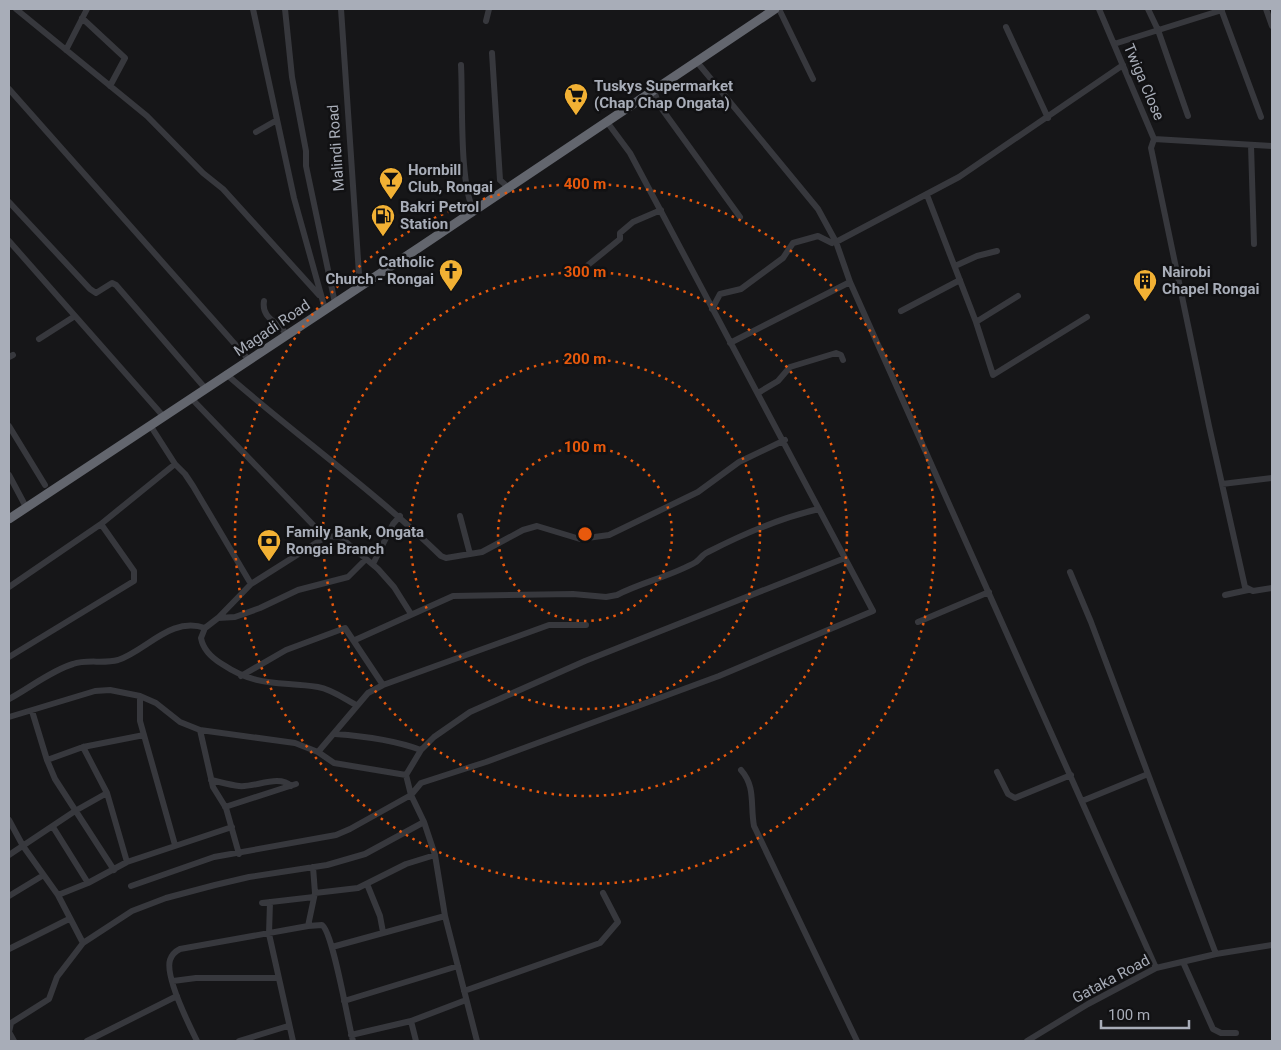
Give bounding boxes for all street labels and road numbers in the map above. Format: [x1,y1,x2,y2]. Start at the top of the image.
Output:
street label: Twiga Close [1120,41,1168,123]
street label: Malindi Road [324,104,348,192]
street label: Magadi Road [230,296,314,360]
street label: Gataka Road [1069,951,1153,1007]

